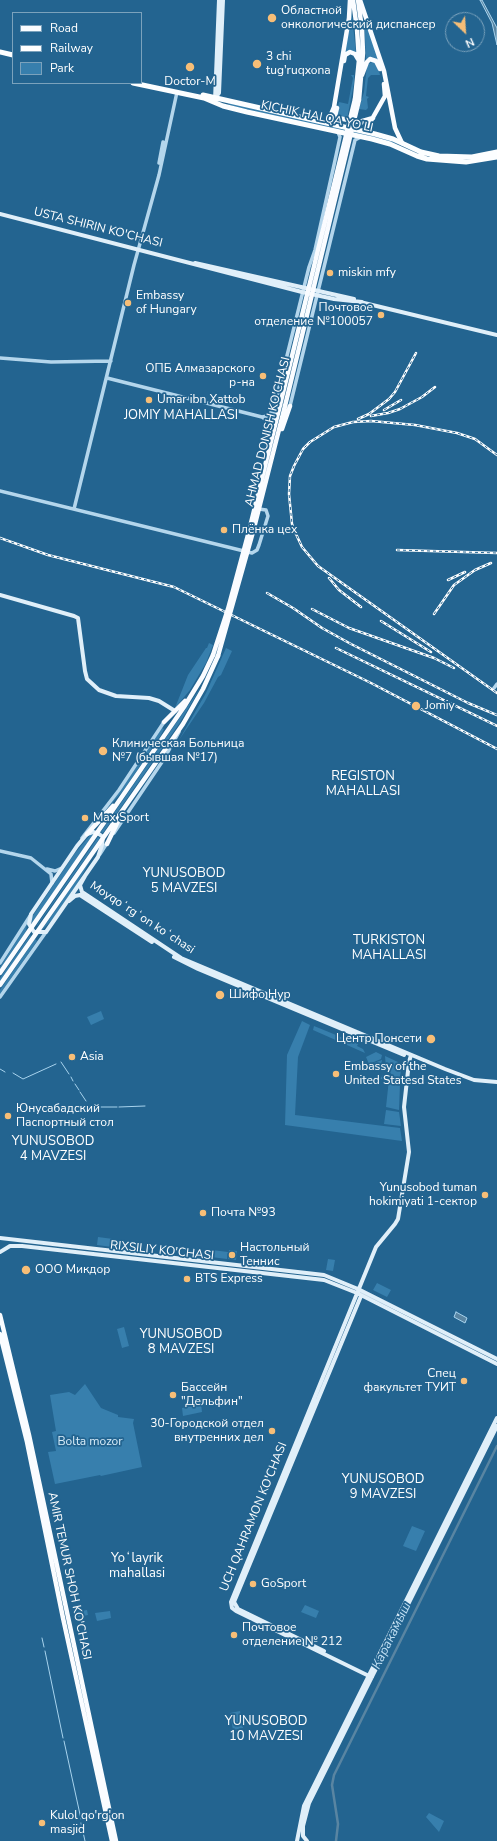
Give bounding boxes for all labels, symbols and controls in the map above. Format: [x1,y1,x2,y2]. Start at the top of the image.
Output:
place label: Областной онкологический диспансер [281,4,436,32]
legend [12,12,142,84]
marker: Областной онкологический диспансер [266,12,278,24]
north arrow [445,12,485,52]
text: Road [50,20,78,36]
text: N [463,34,477,51]
text: Railway [50,40,93,56]
place label: 3 chi tug'ruqxona [266,50,331,78]
marker: 3 chi tug'ruqxona [251,58,263,70]
text: Park [50,60,74,76]
marker: Doctor-M [184,61,196,73]
place label: Doctor-M [164,75,216,89]
street label: KICHIK HALQA YO'LI [260,98,374,136]
street label: USTA SHIRIN KO'CHASI [32,205,164,251]
place label: miskin mfy [338,266,396,280]
marker: miskin mfy [325,268,335,278]
place label: Embassy of Hungary [136,289,197,317]
marker: Embassy of Hungary [123,298,133,308]
place label: Почтовое отделение №100057 [254,301,373,329]
marker: Почтовое отделение №100057 [376,310,386,320]
street label: AHMAD DONISH KO'CHASI [242,356,294,508]
place label: ОПБ Алмазарского р-на [145,362,255,390]
marker: ОПБ Алмазарского р-на [258,371,268,381]
place label: Umar ibn Xattob [157,393,245,407]
marker: Umar ibn Xattob [144,395,154,405]
district label: JOMIY MAHALLASI [116,408,246,424]
place label: Плёнка цех [232,523,297,537]
marker: Плёнка цех [219,525,229,535]
place label: Jomiy [425,699,455,713]
marker: Jomiy [410,700,422,712]
place label: Клиническая Больница №7 (бывшая №17) [112,737,244,765]
marker: Клиническая Больница №7 (бывшая №17) [97,745,109,757]
district label: REGISTON MAHALLASI [321,769,405,800]
place label: Max Sport [93,811,149,825]
marker: Max Sport [80,813,90,823]
district label: YUNUSOBOD 5 MAVZESI [138,866,230,897]
street label: Moyqoʻrgʻon koʻchasi [87,879,197,957]
district label: TURKISTON MAHALLASI [347,933,431,964]
place label: Шифо Нур [229,988,291,1002]
marker: Шифо Нур [214,989,226,1001]
place label: Центр Понсети [336,1032,422,1046]
marker: Центр Понсети [425,1033,437,1045]
place label: Asia [80,1050,104,1064]
marker: Asia [67,1052,77,1062]
place label: Embassy of the United Statesd States [344,1060,461,1088]
marker: Embassy of the United Statesd States [331,1069,341,1079]
place label: Юнусабадский Паспортный стол [16,1102,114,1130]
marker: Юнусабадский Паспортный стол [3,1111,13,1121]
district label: YUNUSOBOD 4 MAVZESI [7,1134,99,1165]
place label: Yunusobod tuman hokimiyati 1-сектор [369,1181,477,1209]
marker: Yunusobod tuman hokimiyati 1-сектор [480,1190,490,1200]
place label: Почта №93 [211,1206,276,1220]
marker: Почта №93 [198,1208,208,1218]
street label: RIXSILIY KO'CHASI [109,1238,215,1264]
place label: Настольный Теннис [240,1241,309,1269]
marker: Настольный Теннис [227,1250,237,1260]
place label: ООО Микдор [35,1263,110,1277]
marker: ООО Микдор [20,1264,32,1276]
place label: BTS Express [195,1272,263,1286]
marker: BTS Express [182,1274,192,1284]
district label: YUNUSOBOD 8 MAVZESI [135,1327,227,1358]
place label: Спец факультет ТУИТ [363,1367,456,1395]
marker: Спец факультет ТУИТ [459,1376,469,1386]
place label: Бассейн "Дельфин" [181,1381,243,1409]
marker: Бассейн "Дельфин" [168,1390,178,1400]
place label: 30-Городской отдел внутренних дел [150,1417,264,1445]
marker: 30-Городской отдел внутренних дел [267,1426,277,1436]
park label: Bolta mozor [57,1435,123,1449]
street label: UCH QAHRAMON KO'CHASI [217,1440,291,1594]
district label: YUNUSOBOD 9 MAVZESI [337,1472,429,1503]
street label: AMIR TEMUR SHOH KO'CHASI [44,1491,94,1661]
district label: Yoʻlayrik mahallasi [104,1551,170,1582]
place label: GoSport [261,1577,306,1591]
marker: GoSport [248,1579,258,1589]
water label: Каракамыш [369,1600,415,1672]
place label: Почтовое отделение № 212 [242,1621,342,1649]
marker: Почтовое отделение № 212 [229,1630,239,1640]
district label: YUNUSOBOD 10 MAVZESI [220,1714,312,1745]
place label: Kulol qo'rg'on masjid [50,1809,125,1837]
marker: Kulol qo'rg'on masjid [37,1818,47,1828]

